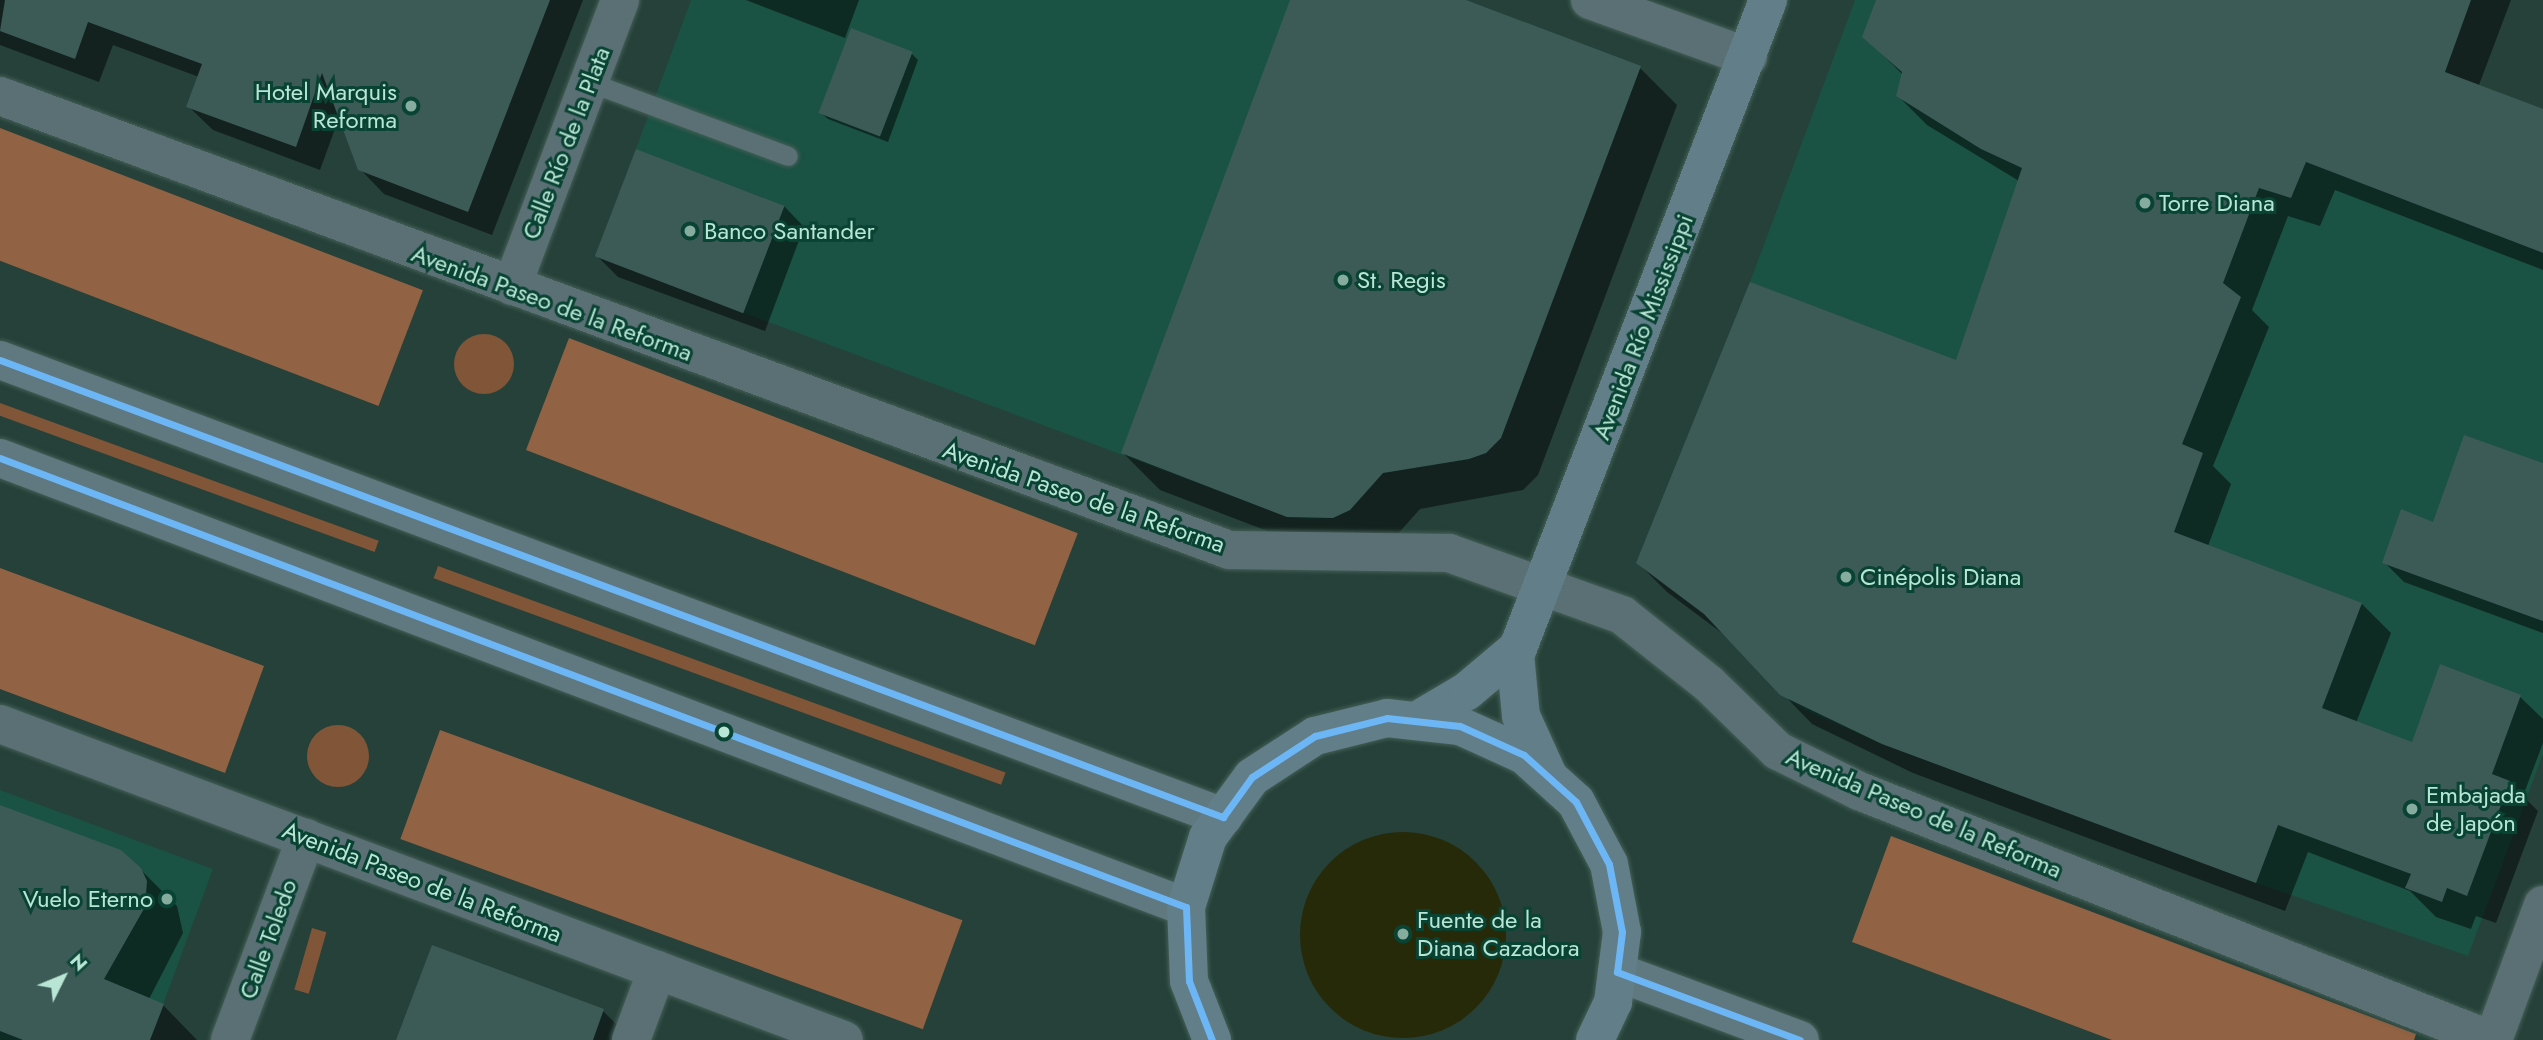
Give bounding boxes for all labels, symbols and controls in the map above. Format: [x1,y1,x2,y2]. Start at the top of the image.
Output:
street label: Calle Río de la Plata [516,43,616,243]
place label: Hotel Marquis Reforma [255,78,397,134]
marker: Hotel Marquis Reforma [403,98,419,114]
place label: Torre Diana [2159,189,2275,217]
marker: Torre Diana [2137,195,2153,211]
street label: Avenida Río Mississippi [1587,210,1699,444]
place label: Banco Santander [704,217,875,245]
marker: Banco Santander [682,223,698,239]
street label: Avenida Paseo de la Reforma [408,239,696,367]
place label: St. Regis [1357,266,1446,294]
marker: St. Regis [1335,272,1351,288]
street label: Avenida Paseo de la Reforma [939,435,1229,559]
place label: Cinépolis Diana [1860,563,2021,591]
marker: Cinépolis Diana [1838,569,1854,585]
unlabelled marker [717,725,731,739]
street label: Avenida Paseo de la Reforma [1782,742,2066,884]
place label: Embajada de Japón [2426,781,2526,837]
marker: Embajada de Japón [2404,801,2420,817]
street label: Avenida Paseo de la Reforma [278,815,566,949]
street label: Calle Toledo [233,875,303,1003]
place label: Vuelo Eterno [23,885,153,913]
marker: Vuelo Eterno [159,891,175,907]
place label: Fuente de la Diana Cazadora [1417,906,1580,962]
marker: Fuente de la Diana Cazadora [1395,926,1411,942]
north arrow [28,942,98,1012]
text: N [64,948,94,977]

